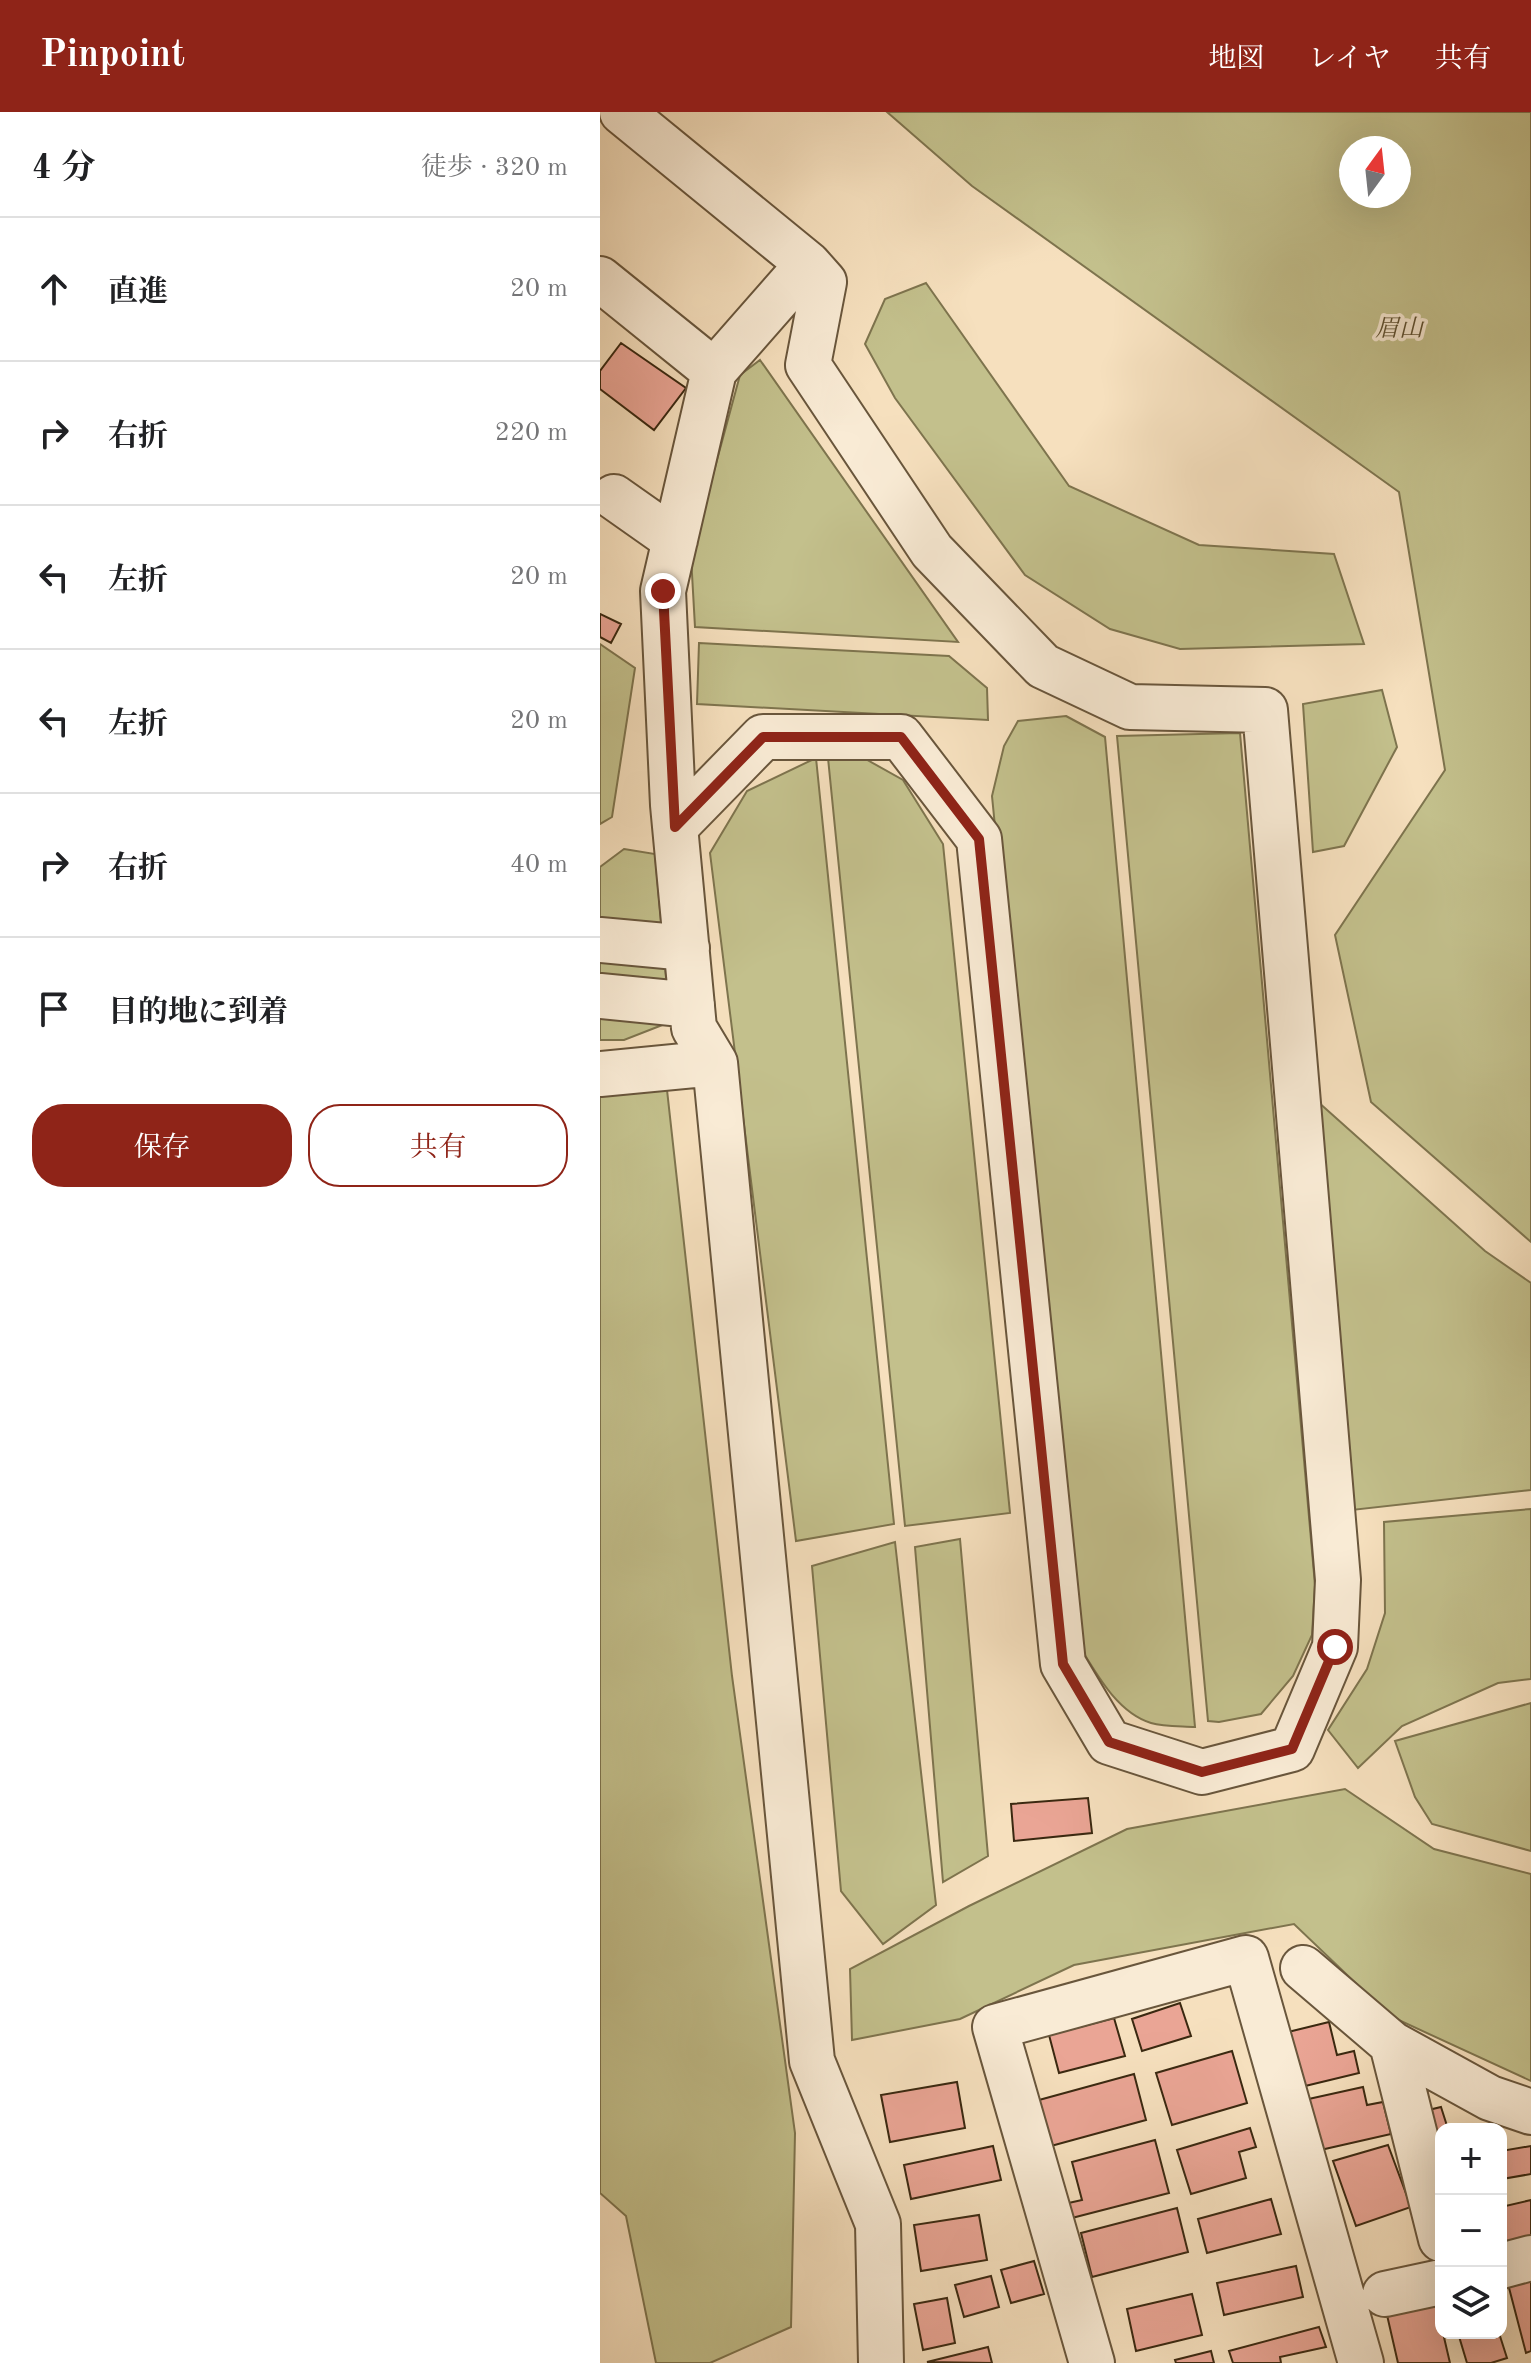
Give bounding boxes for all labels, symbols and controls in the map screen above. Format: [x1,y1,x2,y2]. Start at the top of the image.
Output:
text: Pinpoint [40,37,185,75]
text: 地図 [1208,46,1264,74]
text: レイヤ [1308,46,1391,74]
text: 共有 [1435,46,1491,74]
north arrow [1339,136,1411,208]
text: 4 分 [32,152,95,186]
text: 徒歩 · 320 m [421,155,568,181]
icon: ahead [32,267,76,311]
text: 20 m [510,276,568,302]
text: 直進 [108,278,168,308]
park label: 眉山 [1375,316,1425,342]
icon: right [32,411,76,455]
text: 220 m [495,420,568,446]
text: 右折 [108,422,168,452]
icon: left [32,555,76,599]
text: 20 m [510,564,568,590]
text: 左折 [108,566,168,596]
route end [645,573,681,609]
icon: left [32,699,76,743]
text: 20 m [510,708,568,734]
text: 左折 [108,710,168,740]
icon: right [32,843,76,887]
text: 40 m [510,852,568,878]
text: 右折 [108,854,168,884]
icon: arrive [32,987,76,1031]
text: 目的地に到着 [108,998,288,1028]
button: 保存 [32,1104,292,1187]
button: 共有 [308,1104,568,1187]
route start [1317,1629,1353,1665]
map controls [1435,2123,1507,2339]
button: + [1435,2123,1507,2195]
button: − [1435,2195,1507,2267]
button: layers [1435,2267,1507,2339]

